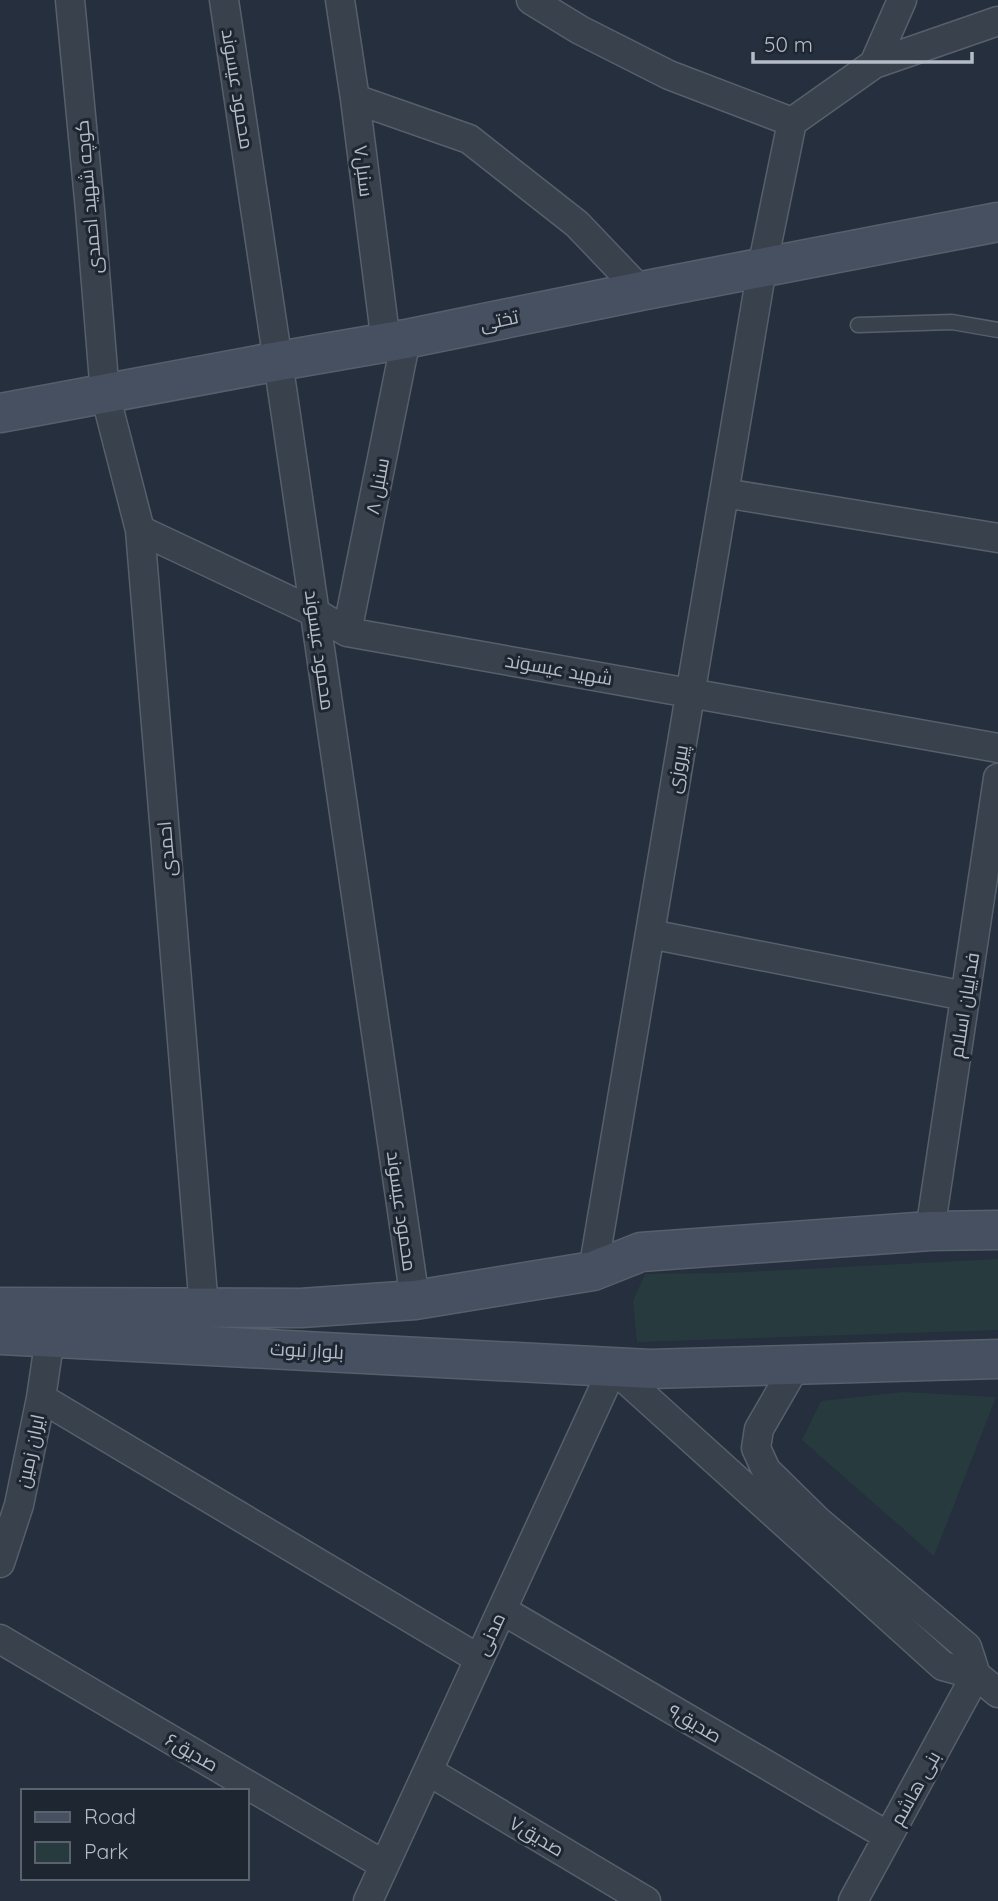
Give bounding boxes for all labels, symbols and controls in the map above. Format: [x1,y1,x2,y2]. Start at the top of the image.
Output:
scale bar [753,21,972,65]
street label: محمود عیسوند [217,27,259,151]
text: 50 m [764,31,813,57]
street label: کوچه شهید احمدی [69,119,108,275]
street label: سنبل۷ [349,144,379,198]
street label: تختی [477,304,521,336]
street label: سنبل ۸ [360,456,394,516]
street label: محمود عیسوند [300,588,340,712]
street label: شهید عیسوند [503,648,615,690]
street label: پیروزی [661,743,694,795]
street label: احمدی [152,820,180,878]
street label: فداییان اسلام [944,951,986,1060]
street label: محمود عیسوند [382,1149,422,1273]
street label: بلوار نبوت [270,1336,344,1364]
street label: ایران زمین [10,1412,50,1490]
street label: مدنی [470,1609,510,1659]
street label: صدیق۹ [664,1698,726,1749]
street label: صدیق۶ [161,1727,223,1777]
street label: بنی هاشم [885,1746,947,1830]
legend [21,1789,248,1880]
text: Road [84,1803,136,1829]
street label: صدیق۷ [505,1810,569,1863]
text: Park [84,1838,128,1864]

